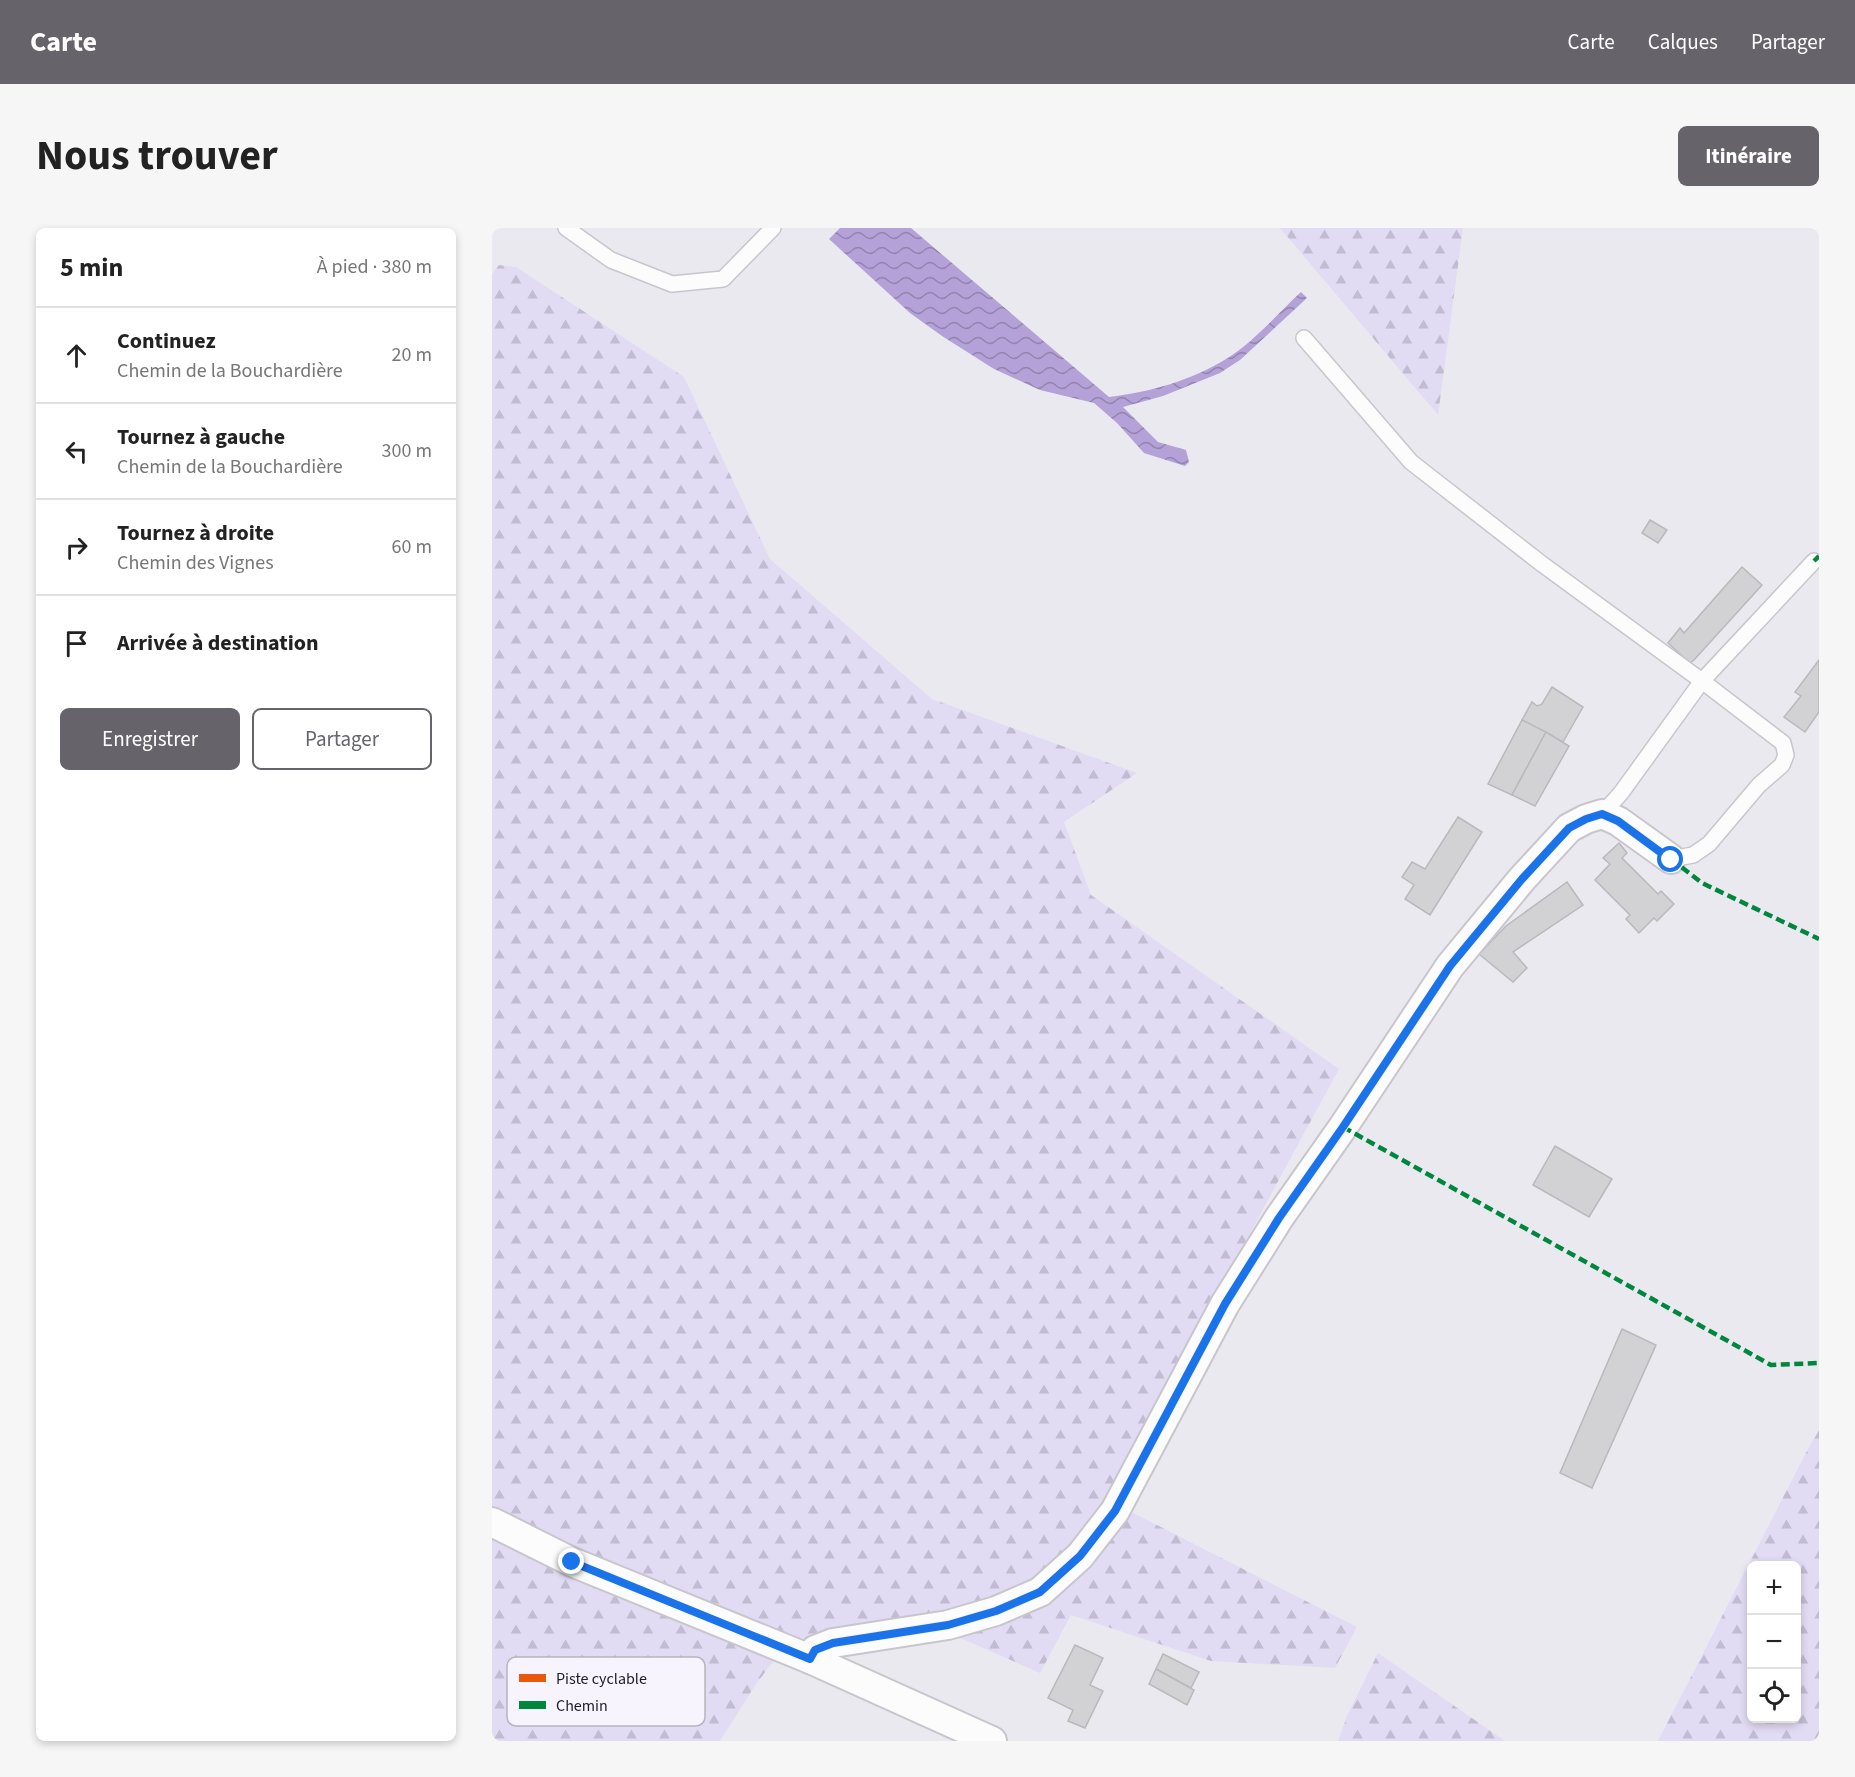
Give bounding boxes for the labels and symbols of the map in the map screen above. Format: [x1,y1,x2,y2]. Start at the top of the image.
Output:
route start [1657,846,1683,872]
route end [558,1548,584,1574]
legend [507,1657,705,1726]
text: Piste cyclable [556,1668,647,1690]
text: Chemin [556,1695,608,1717]

